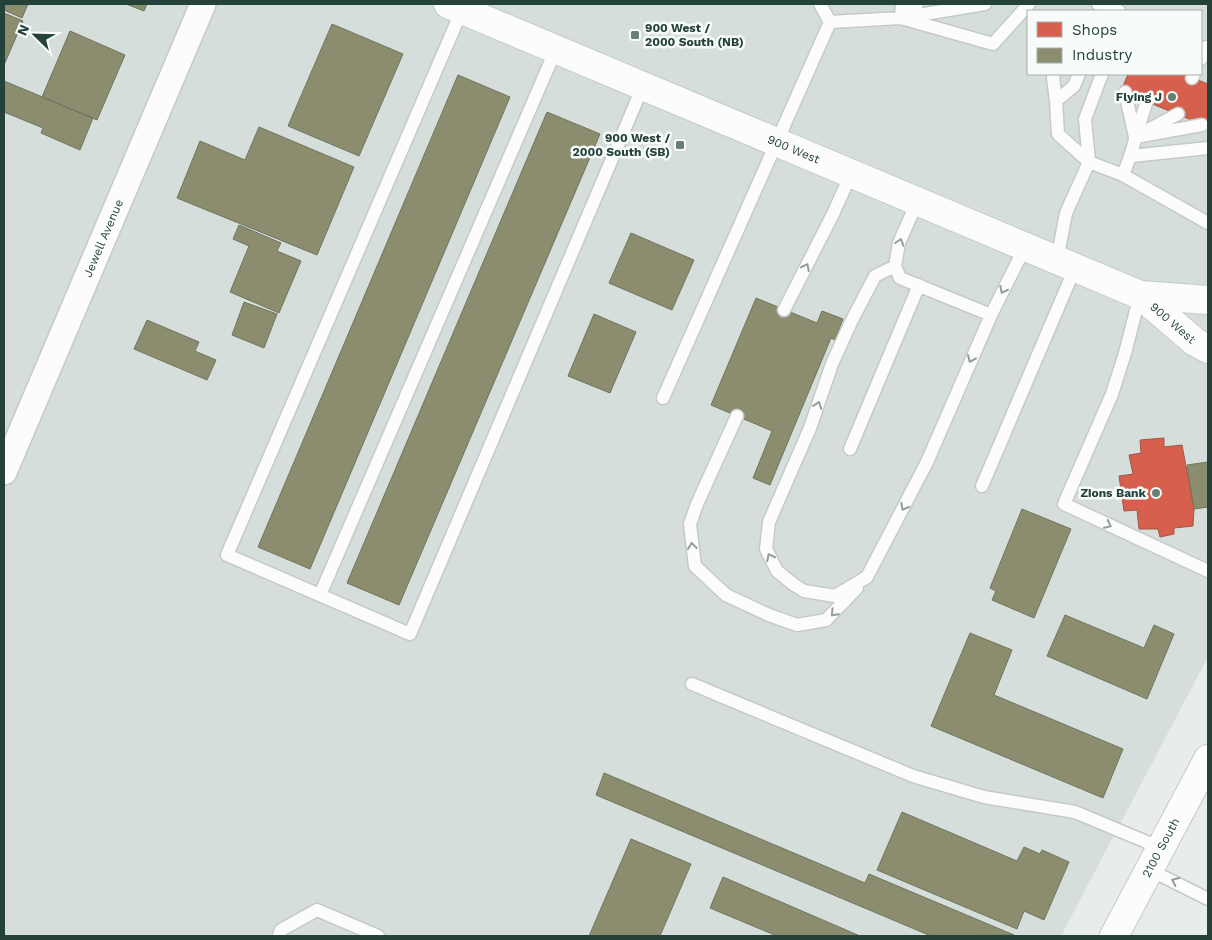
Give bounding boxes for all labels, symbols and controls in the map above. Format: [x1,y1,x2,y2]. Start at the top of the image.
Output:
north arrow [10,10,60,60]
legend [1027,10,1202,75]
place label: 900 West / 2000 South (NB) [645,21,744,49]
text: Shops [1072,21,1117,39]
text: N [14,22,32,38]
marker: 900 West / 2000 South (NB) [629,29,641,41]
text: Industry [1072,46,1133,64]
place label: Flying J [1116,90,1162,104]
marker: Flying J [1166,91,1178,103]
place label: 900 West / 2000 South (SB) [573,131,670,159]
street label: 900 West [765,132,822,167]
marker: 900 West / 2000 South (SB) [674,139,686,151]
street label: Jewell Avenue [81,197,126,279]
one-way arrow [895,238,905,247]
one-way arrow [800,263,810,272]
one-way arrow [999,285,1009,294]
street label: 900 West [1147,300,1199,347]
one-way arrow [967,354,978,363]
one-way arrow [812,402,822,410]
place label: Zions Bank [1080,486,1147,500]
marker: Zions Bank [1150,487,1162,499]
one-way arrow [900,502,910,511]
one-way arrow [1103,518,1112,528]
one-way arrow [687,542,698,550]
one-way arrow [766,553,776,562]
one-way arrow [831,607,840,616]
street label: 2100 South [1139,815,1182,880]
one-way arrow [1171,878,1180,888]

